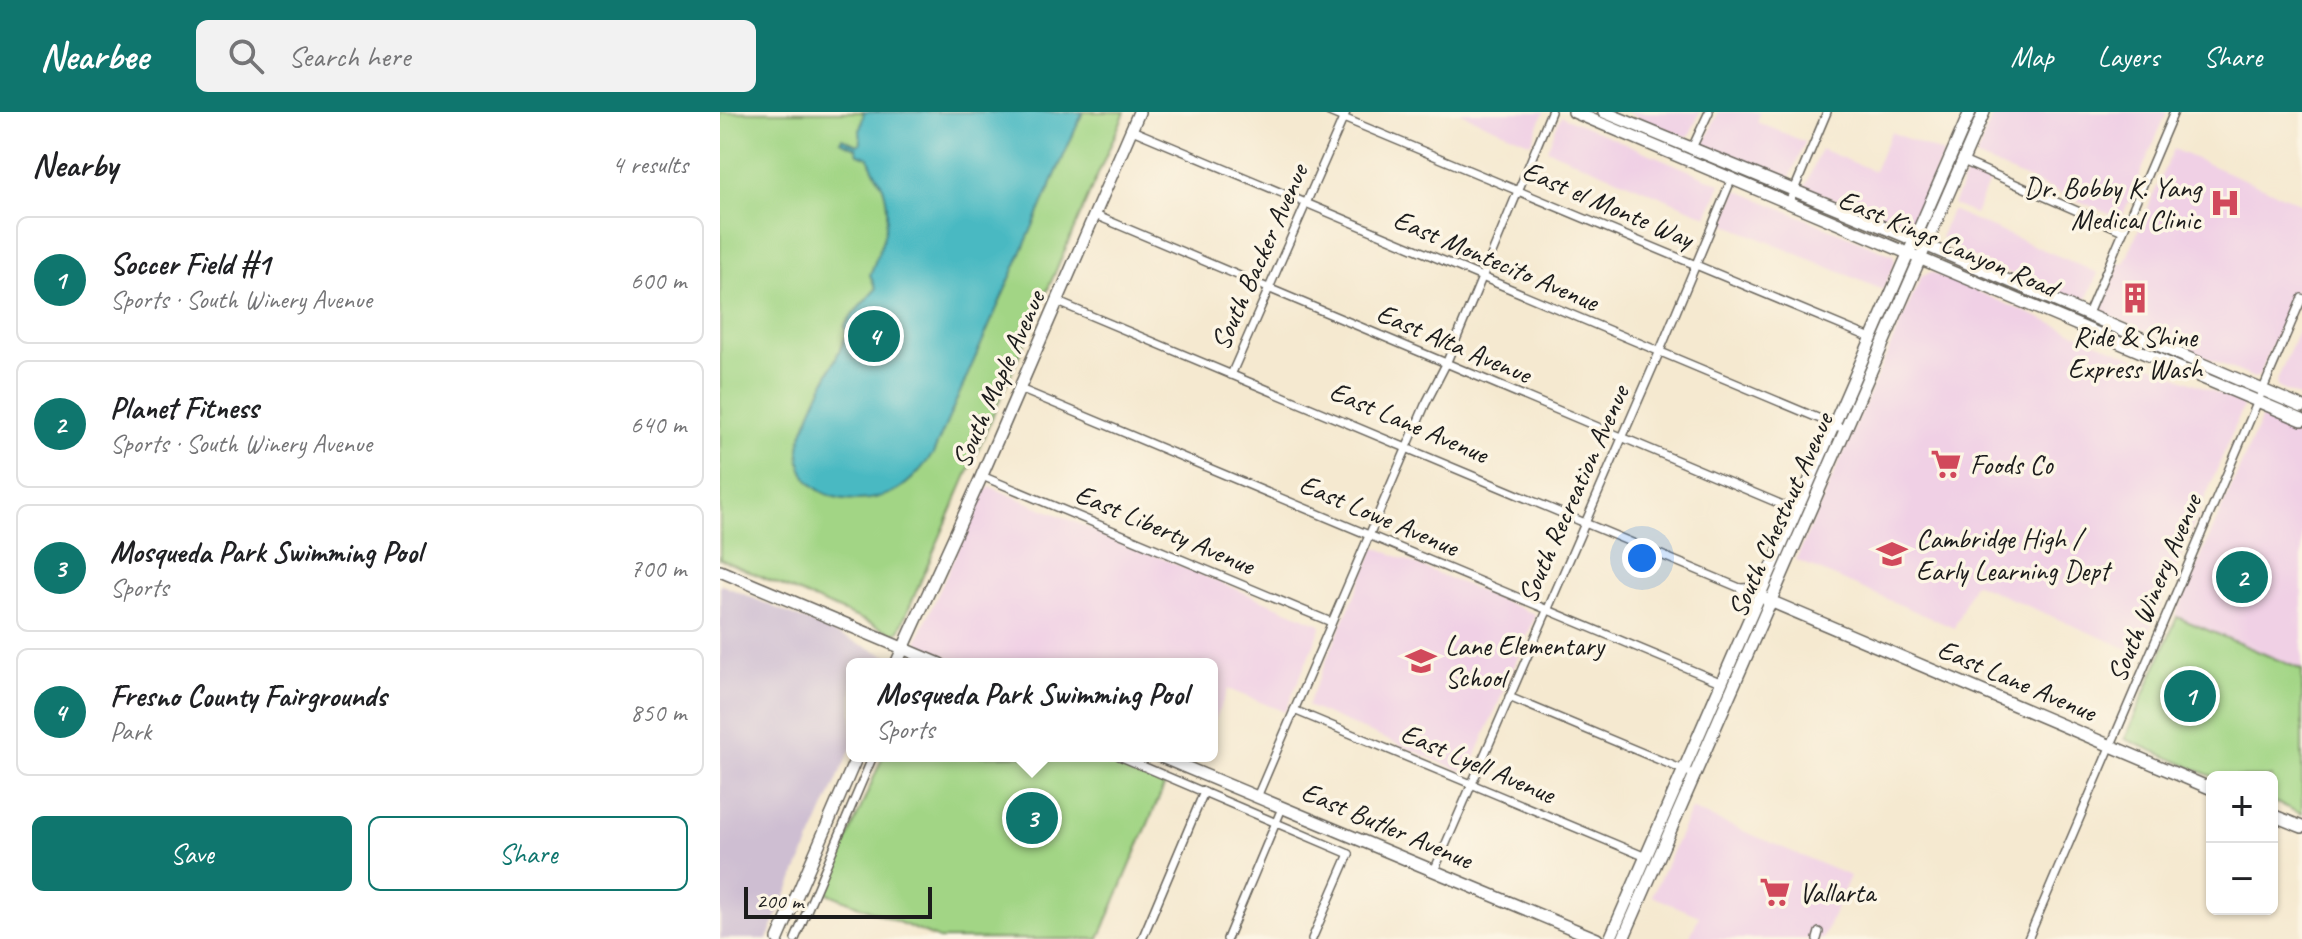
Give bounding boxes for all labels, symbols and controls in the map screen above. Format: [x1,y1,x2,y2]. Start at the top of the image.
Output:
search box [196,20,756,92]
text: Nearbee [40,33,148,80]
icon: search [224,34,268,78]
text: Search here [288,37,410,75]
text: Map [2011,39,2054,74]
text: Layers [2098,39,2159,74]
text: Share [2203,39,2262,74]
text: Nearby [32,143,118,186]
text: 4 results [612,148,688,181]
street label: East el Monte Way [1517,152,1701,257]
street label: South Backer Avenue [1202,157,1316,355]
place label: Dr. Bobby K. Yang Medical Clinic [2024,170,2203,237]
street label: East Kings Canyon Road [1833,181,2066,306]
hospital icon: Dr. Bobby K. Yang Medical Clinic [2208,186,2242,220]
street label: East Montecito Avenue [1388,201,1605,320]
text: Soccer Field #1 [110,245,270,283]
text: 1 [54,264,66,297]
text: 600 m [630,264,686,297]
building icon: Ride & Shine Express Wash [2118,281,2152,315]
text: Sports · South Winery Avenue [110,283,372,316]
street label: South Maple Avenue [943,284,1053,473]
street label: East Alta Avenue [1372,295,1538,392]
pin: 4 [848,306,900,366]
place label: Ride & Shine Express Wash [2068,319,2204,386]
street label: East Lane Avenue [1325,373,1495,472]
street label: South Recreation Avenue [1509,378,1637,608]
text: Planet Fitness [110,389,259,427]
street label: South Chestnut Avenue [1719,406,1841,623]
text: 2 [54,408,66,441]
text: 640 m [630,408,686,441]
text: Sports · South Winery Avenue [110,427,372,460]
supermarket icon: Foods Co [1929,447,1963,481]
place label: Foods Co [1970,447,2055,482]
street label: East Lowe Avenue [1294,466,1465,565]
street label: East Liberty Avenue [1070,476,1262,583]
street label: South Winery Avenue [2099,487,2210,687]
place label: Cambridge High / Early Learning Dept [1916,521,2113,588]
text: Mosqueda Park Swimming Pool [110,533,422,571]
school or university icon: Cambridge High / Early Learning Dept [1875,537,1909,571]
your location [1622,538,1662,578]
pin: 2 [2216,547,2268,607]
text: 3 [54,552,66,585]
text: 700 m [630,552,686,585]
text: Sports [110,571,168,604]
place label: Lane Elementary School [1445,628,1606,695]
street label: East Lane Avenue [1933,631,2103,730]
school or university icon: Lane Elementary School [1404,644,1438,678]
popup [846,658,1218,762]
pin: 1 [2164,666,2216,726]
text: Mosqueda Park Swimming Pool [876,675,1188,713]
text: Fresno County Fairgrounds [110,677,386,715]
text: 4 [54,696,66,729]
text: 850 m [630,696,686,729]
text: Sports [876,713,934,746]
text: Park [110,715,151,748]
street label: East Lyell Avenue [1396,715,1562,812]
map controls [2206,771,2278,915]
button: + [2206,771,2278,843]
street label: East Butler Avenue [1296,773,1479,877]
pin: 3 [1006,788,1058,848]
button: Save [32,816,352,891]
button: Share [368,816,688,891]
button: − [2206,843,2278,915]
supermarket icon: Vallarta [1758,875,1792,909]
place label: Vallarta [1799,875,1878,910]
scale bar [744,883,932,919]
text: 200 m [756,887,803,915]

